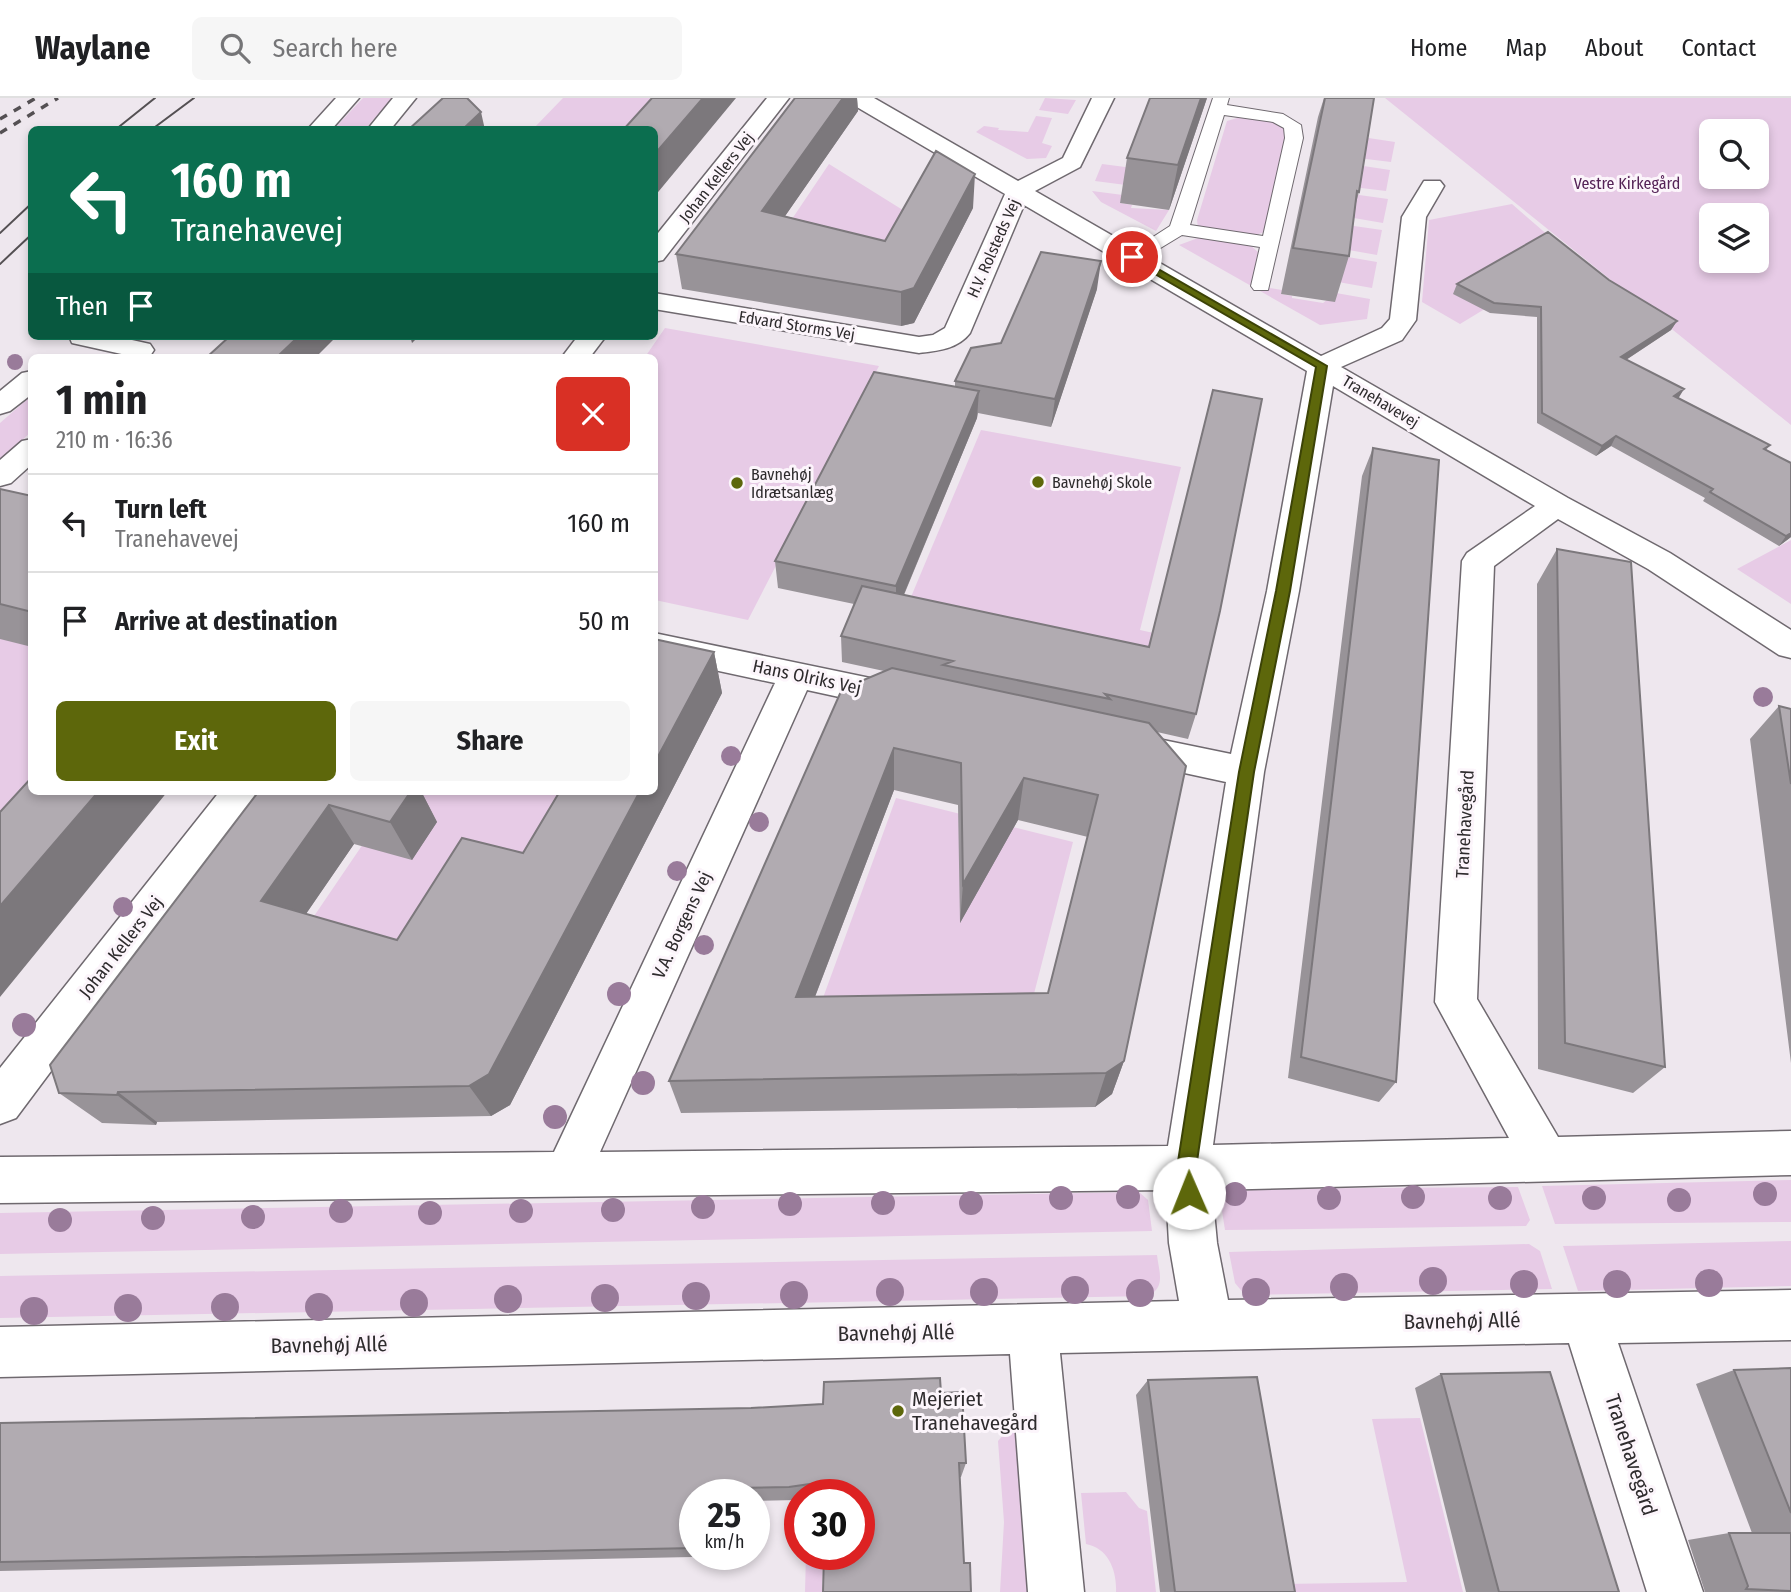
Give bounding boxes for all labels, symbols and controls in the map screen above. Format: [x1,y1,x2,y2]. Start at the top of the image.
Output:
search box [192,17,682,80]
text: Waylane [35,28,150,68]
icon: search [216,29,254,67]
text: Search here [272,33,398,64]
text: Home [1410,34,1467,62]
text: Map [1505,34,1547,62]
text: About [1585,34,1643,62]
text: Contact [1681,34,1756,62]
map controls [1699,119,1769,273]
button: search [1699,119,1769,189]
street label: Johan Kellers Vej [675,128,758,226]
text: 160 m [171,151,292,210]
icon: left [56,154,147,245]
park label: Vestre Kirkegård [1574,174,1680,193]
street label: H.V. Rolsteds Vej [963,196,1024,301]
button: layers [1699,203,1769,273]
text: Tranehavevej [171,211,343,249]
pin [1102,227,1162,287]
icon: arrive [1113,238,1151,276]
icon: arrive [122,287,160,325]
text: Then [56,291,108,322]
street label: Edvard Storms Vej [737,307,856,344]
street label: Tranehavevej [1339,371,1423,432]
text: 1 min [56,375,147,425]
button: close [556,377,630,451]
text: 210 m · 16:36 [56,426,173,454]
place label: Bavnehøj Idrætsanlæg [751,465,834,502]
place label: Bavnehøj Skole [1052,473,1152,492]
marker: Bavnehøj Skole [1030,474,1046,490]
marker: Bavnehøj Idrætsanlæg [729,475,745,491]
text: Turn left [115,494,207,525]
icon: left [56,504,94,542]
text: 160 m [567,508,630,539]
text: Tranehavevej [115,525,239,553]
icon: arrive [56,602,94,640]
text: Arrive at destination [115,606,338,637]
text: 50 m [578,606,630,637]
street label: Hans Olriks Vej [751,655,863,699]
button: Exit [56,701,336,781]
button: Share [350,701,630,781]
street label: Tranehavegård [1451,770,1479,878]
street label: V.A. Borgens Vej [648,868,716,982]
street label: Johan Kellers Vej [74,892,168,1002]
position arrow [1152,1156,1226,1230]
street label: Bavnehøj Allé [1403,1307,1521,1335]
street label: Bavnehøj Allé [837,1319,955,1347]
street label: Bavnehøj Allé [270,1331,388,1359]
place label: Mejeriet Tranehavegård [912,1386,1038,1436]
street label: Tranehavegård [1599,1391,1663,1519]
marker: Mejeriet Tranehavegård [890,1403,906,1419]
speed limit sign: 30 [784,1479,875,1570]
text: 25 [708,1494,741,1536]
text: km/h [704,1531,745,1553]

